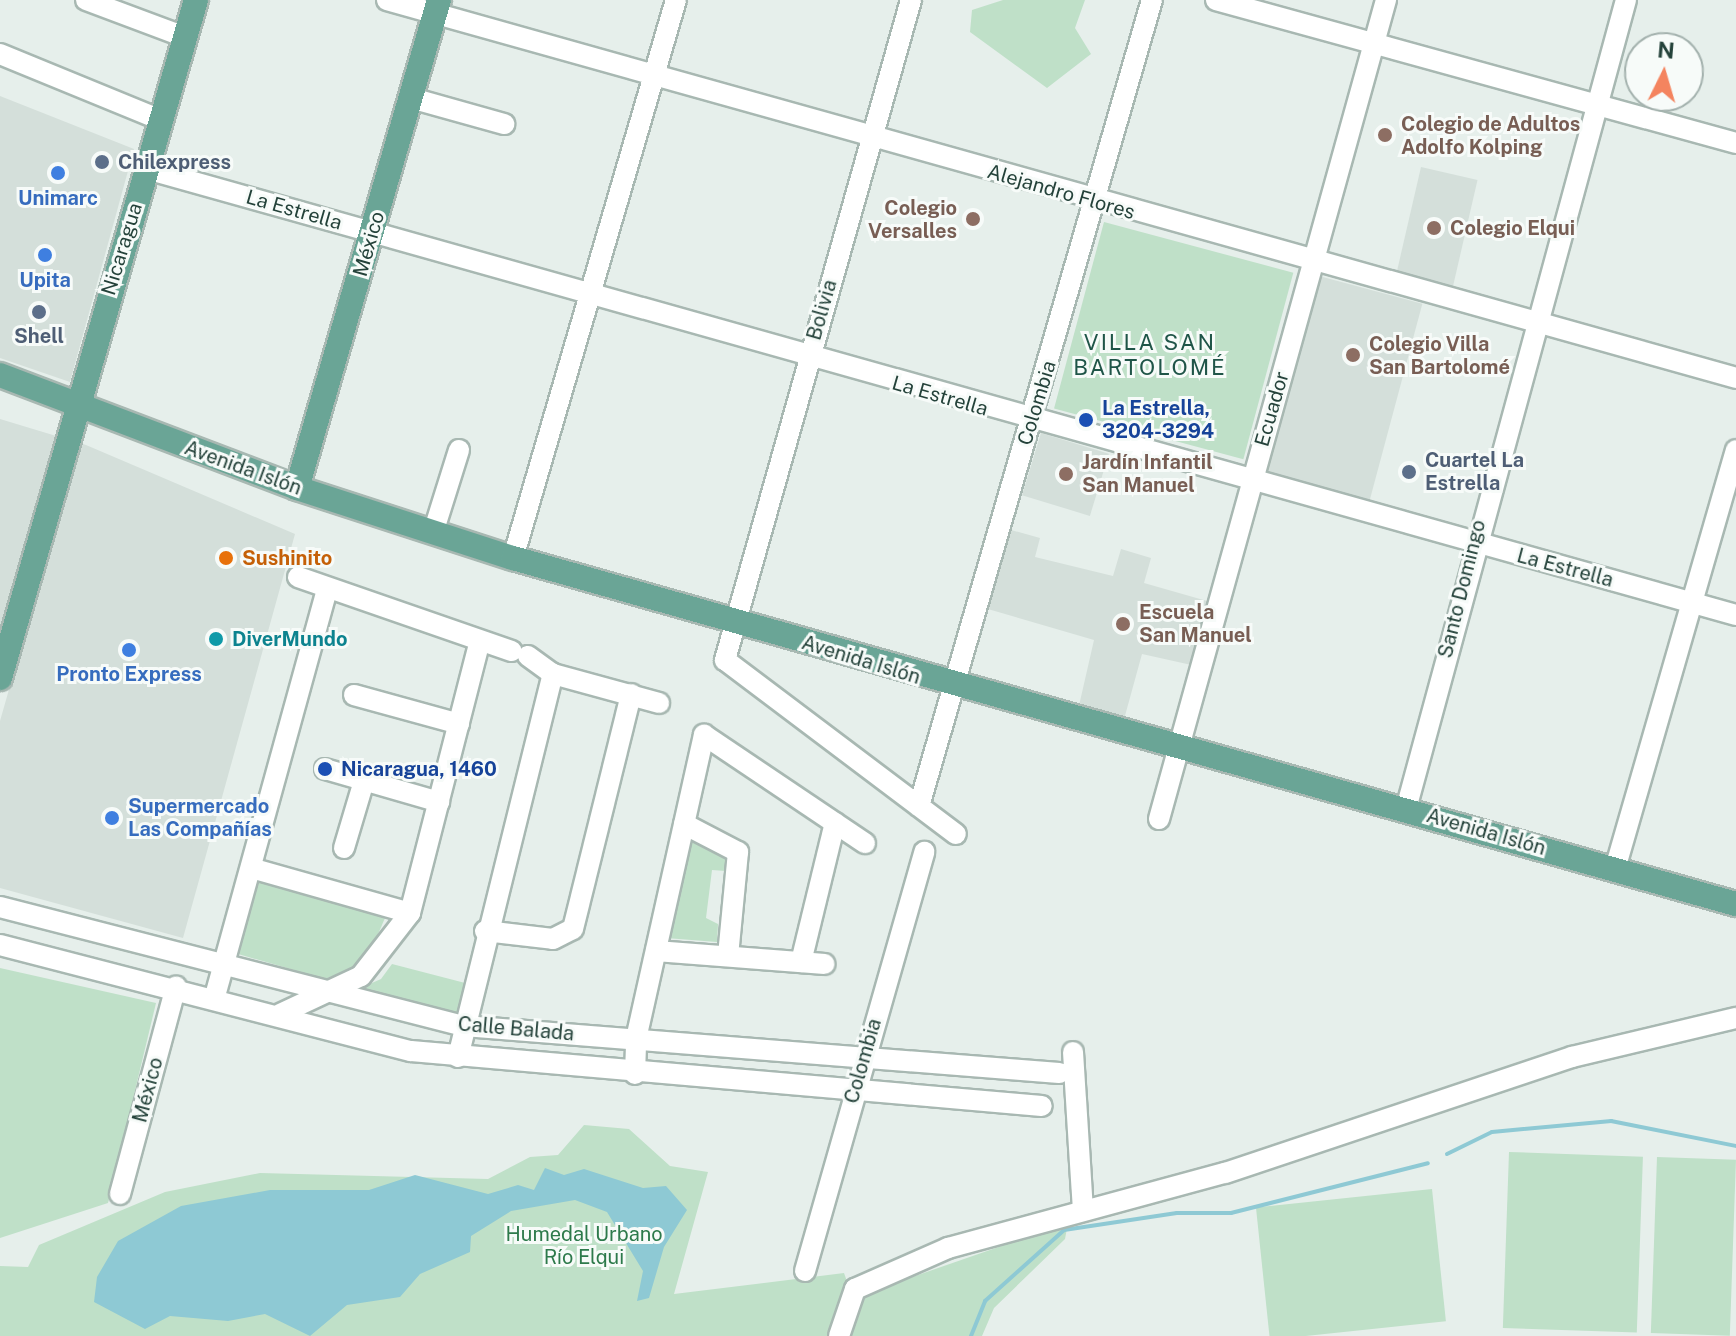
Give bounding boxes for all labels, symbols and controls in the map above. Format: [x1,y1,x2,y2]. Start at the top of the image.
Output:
north arrow [1624,32,1704,112]
text: N [1656,36,1676,64]
place label: Colegio de Adultos Adolfo Kolping [1401,112,1581,159]
marker: Colegio de Adultos Adolfo Kolping [1376,126,1394,144]
place label: Chilexpress [118,150,231,174]
marker: Chilexpress [93,153,111,171]
street label: Alejandro Flores [984,159,1138,225]
marker: Unimarc [49,164,67,182]
street label: La Estrella [243,185,345,235]
place label: Unimarc [18,186,98,210]
place label: Colegio Versalles [868,196,957,243]
street label: Nicaragua [97,200,147,298]
street label: México [348,209,390,279]
marker: Colegio Versalles [964,210,982,228]
place label: Colegio Elqui [1450,216,1575,240]
marker: Colegio Elqui [1425,219,1443,237]
marker: Upita [36,246,54,264]
place label: Upita [19,268,71,292]
street label: Bolivia [802,277,842,343]
marker: Shell [30,303,48,321]
place label: Shell [14,324,64,348]
district label: VILLA SAN BARTOLOMÉ [1073,329,1227,380]
place label: Colegio Villa San Bartolomé [1369,332,1510,379]
marker: Colegio Villa San Bartolomé [1344,346,1362,364]
street label: Colombia [1013,358,1061,448]
street label: Ecuador [1250,369,1294,449]
street label: La Estrella [889,371,991,421]
place label: La Estrella, 3204-3294 [1102,396,1214,443]
marker: La Estrella, 3204-3294 [1077,411,1095,429]
street label: Avenida Islón [181,436,305,500]
place label: Cuartel La Estrella [1425,448,1524,495]
place label: Jardín Infantil San Manuel [1082,450,1213,497]
marker: Cuartel La Estrella [1400,463,1418,481]
marker: Jardín Infantil San Manuel [1057,465,1075,483]
street label: Santo Domingo [1433,517,1491,661]
street label: La Estrella [1514,544,1616,592]
place label: Sushinito [242,546,332,570]
marker: Sushinito [217,549,235,567]
place label: Escuela San Manuel [1139,600,1252,647]
marker: Escuela San Manuel [1114,615,1132,633]
place label: DiverMundo [232,627,347,651]
marker: DiverMundo [207,630,225,648]
street label: Avenida Islón [799,631,923,689]
marker: Pronto Express [120,641,138,659]
place label: Pronto Express [56,662,202,686]
place label: Nicaragua, 1460 [341,757,497,781]
marker: Nicaragua, 1460 [316,760,334,778]
place label: Supermercado Las Compañías [128,794,272,841]
street label: Avenida Islón [1424,804,1548,860]
marker: Supermercado Las Compañías [103,809,121,827]
street label: Calle Balada [457,1012,575,1046]
street label: Colombia [839,1016,887,1106]
street label: México [128,1055,168,1125]
park label: Humedal Urbano Río Elqui [505,1223,663,1270]

